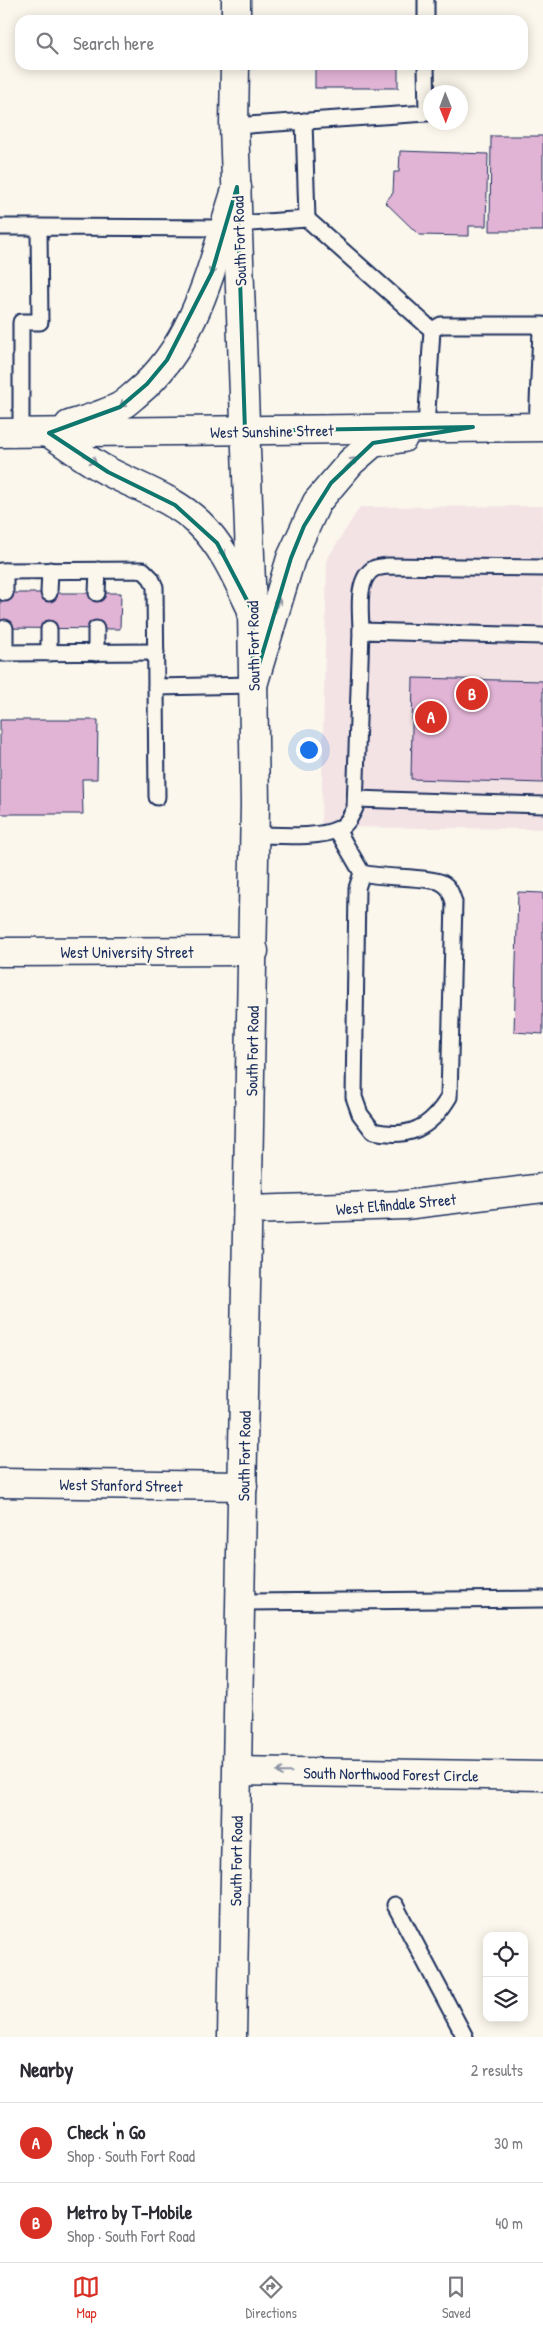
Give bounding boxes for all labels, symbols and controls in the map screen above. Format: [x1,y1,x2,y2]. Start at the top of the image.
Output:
search box [15,15,528,70]
icon: search [33,29,61,57]
text: Search here [73,30,154,56]
north arrow [423,85,468,130]
street label: South Fort Road [226,196,252,286]
one-way arrow [207,259,217,275]
one-way arrow [119,397,133,407]
street label: West Sunshine Street [210,419,334,443]
one-way arrow [82,455,96,465]
one-way arrow [345,456,357,469]
one-way arrow [217,543,227,557]
one-way arrow [273,597,282,613]
street label: South Fort Road [241,601,265,691]
pin: B [456,675,488,713]
pin: A [415,698,447,736]
your location [296,737,322,763]
street label: West University Street [60,941,194,963]
street label: South Fort Road [240,1006,264,1096]
street label: West Elfindale Street [335,1188,458,1220]
street label: South Fort Road [232,1411,256,1501]
street label: West Stanford Street [59,1473,183,1497]
street label: South Northwood Forest Circle [303,1761,479,1787]
one-way arrow [277,1767,293,1777]
street label: South Fort Road [224,1816,248,1906]
map controls [483,1932,528,2022]
button: locate [483,1932,528,1977]
button: layers [483,1977,528,2022]
text: Nearby [20,2055,73,2084]
text: 2 results [471,2059,523,2081]
text: Check 'n Go [67,2119,145,2145]
text: A [32,2132,40,2154]
text: 30 m [494,2132,523,2154]
text: Shop · South Fort Road [67,2145,195,2167]
text: Metro by T-Mobile [67,2199,192,2225]
text: B [32,2212,40,2234]
text: 40 m [495,2212,523,2234]
text: Shop · South Fort Road [67,2225,195,2247]
tab: Map [72,2273,100,2322]
tab: Directions [245,2273,297,2322]
tab: Saved [442,2273,471,2322]

